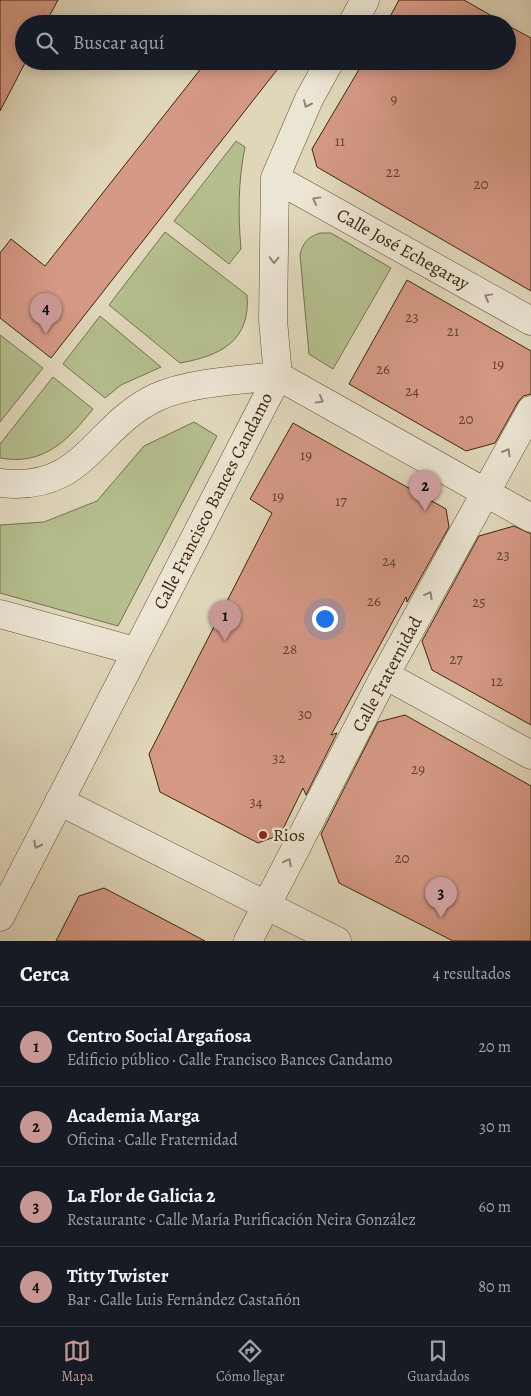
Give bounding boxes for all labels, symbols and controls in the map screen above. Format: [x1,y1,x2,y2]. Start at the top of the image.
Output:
search box [15,15,516,70]
icon: search [33,29,61,57]
text: Buscar aquí [73,30,164,56]
house number: 9 [391,89,398,109]
one-way arrow [302,99,313,108]
house number: 11 [335,131,345,151]
house number: 22 [386,162,400,182]
house number: 20 [473,174,489,194]
one-way arrow [312,197,321,207]
street label: Calle José Echegaray [332,203,475,296]
one-way arrow [269,256,279,264]
pin: 4 [30,293,62,334]
one-way arrow [485,293,494,303]
house number: 23 [405,307,419,327]
house number: 21 [447,321,459,341]
house number: 19 [492,354,504,374]
house number: 26 [376,359,390,379]
house number: 24 [405,381,419,401]
street label: Calle Francisco Bances Candamo [148,388,278,614]
one-way arrow [315,394,324,404]
house number: 20 [458,409,474,429]
house number: 19 [300,445,312,465]
one-way arrow [501,448,511,457]
pin: 2 [409,470,441,511]
house number: 19 [272,486,284,506]
house number: 17 [335,491,347,511]
house number: 23 [496,545,510,565]
house number: 24 [382,551,396,571]
house number: 26 [367,591,381,611]
one-way arrow [423,591,433,600]
house number: 25 [472,592,486,612]
pin: 1 [209,600,241,641]
your location [312,606,338,632]
street label: Calle Fraternidad [346,612,428,736]
house number: 28 [283,639,297,659]
house number: 27 [449,649,463,669]
house number: 12 [491,671,503,691]
house number: 30 [298,704,312,724]
house number: 32 [272,748,286,768]
house number: 29 [411,759,425,779]
house number: 34 [249,792,263,812]
place label: Rios [273,823,305,847]
marker: Rios [257,829,269,841]
one-way arrow [33,840,43,849]
house number: 20 [394,848,410,868]
one-way arrow [282,859,292,868]
pin: 3 [425,877,457,918]
text: Cerca [20,960,70,988]
text: 4 resultados [433,963,511,985]
text: Centro Social Argañosa [67,1023,251,1049]
text: 1 [33,1036,39,1058]
text: 20 m [478,1036,511,1058]
text: Edificio público · Calle Francisco Bances Candamo [67,1049,392,1071]
text: Academia Marga [67,1103,200,1129]
text: 2 [32,1116,40,1138]
text: 30 m [479,1116,511,1138]
text: Oficina · Calle Fraternidad [67,1129,238,1151]
text: La Flor de Galicia 2 [67,1183,215,1209]
text: 3 [33,1196,39,1218]
text: 60 m [479,1196,511,1218]
text: Restaurante · Calle María Purificación Neira González [67,1209,416,1231]
text: Titty Twister [67,1263,168,1289]
text: 4 [32,1276,40,1298]
text: 80 m [478,1276,511,1298]
text: Bar · Calle Luis Fernández Castañón [67,1289,301,1311]
tab: Mapa [61,1337,93,1386]
tab: Cómo llegar [216,1337,285,1386]
tab: Guardados [407,1337,470,1386]

